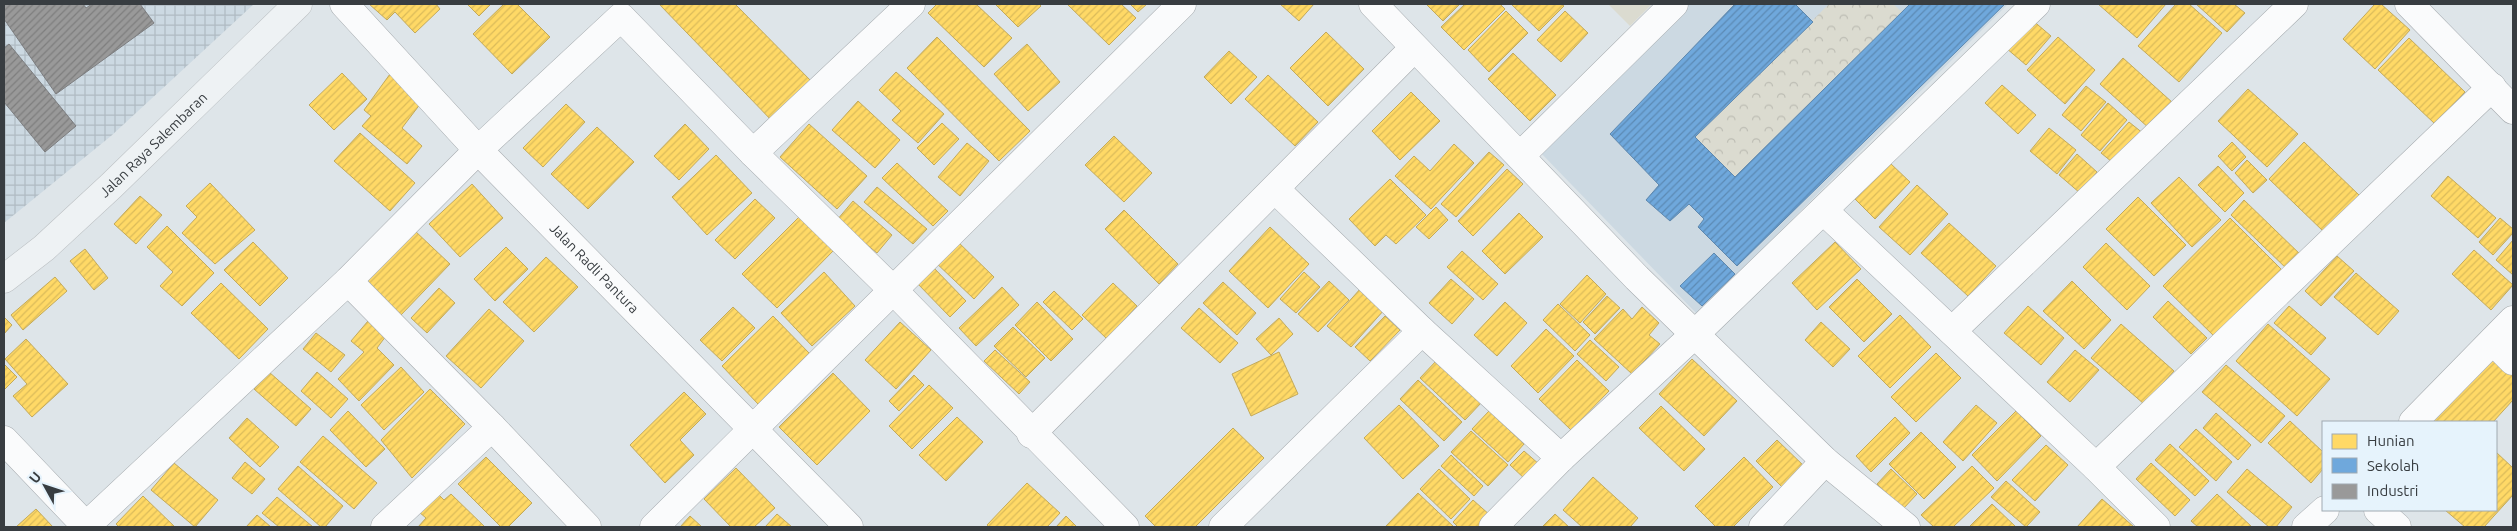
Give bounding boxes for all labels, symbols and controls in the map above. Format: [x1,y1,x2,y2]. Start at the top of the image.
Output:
street label: Jalan Raya Salembaran [96,89,210,200]
street label: Jalan Radli Pantura [546,220,642,317]
legend [2322,421,2497,511]
text: Hunian [2367,432,2415,449]
text: Sekolah [2367,457,2419,474]
north arrow [20,461,70,511]
text: U [26,469,44,487]
text: Industri [2367,482,2418,499]

